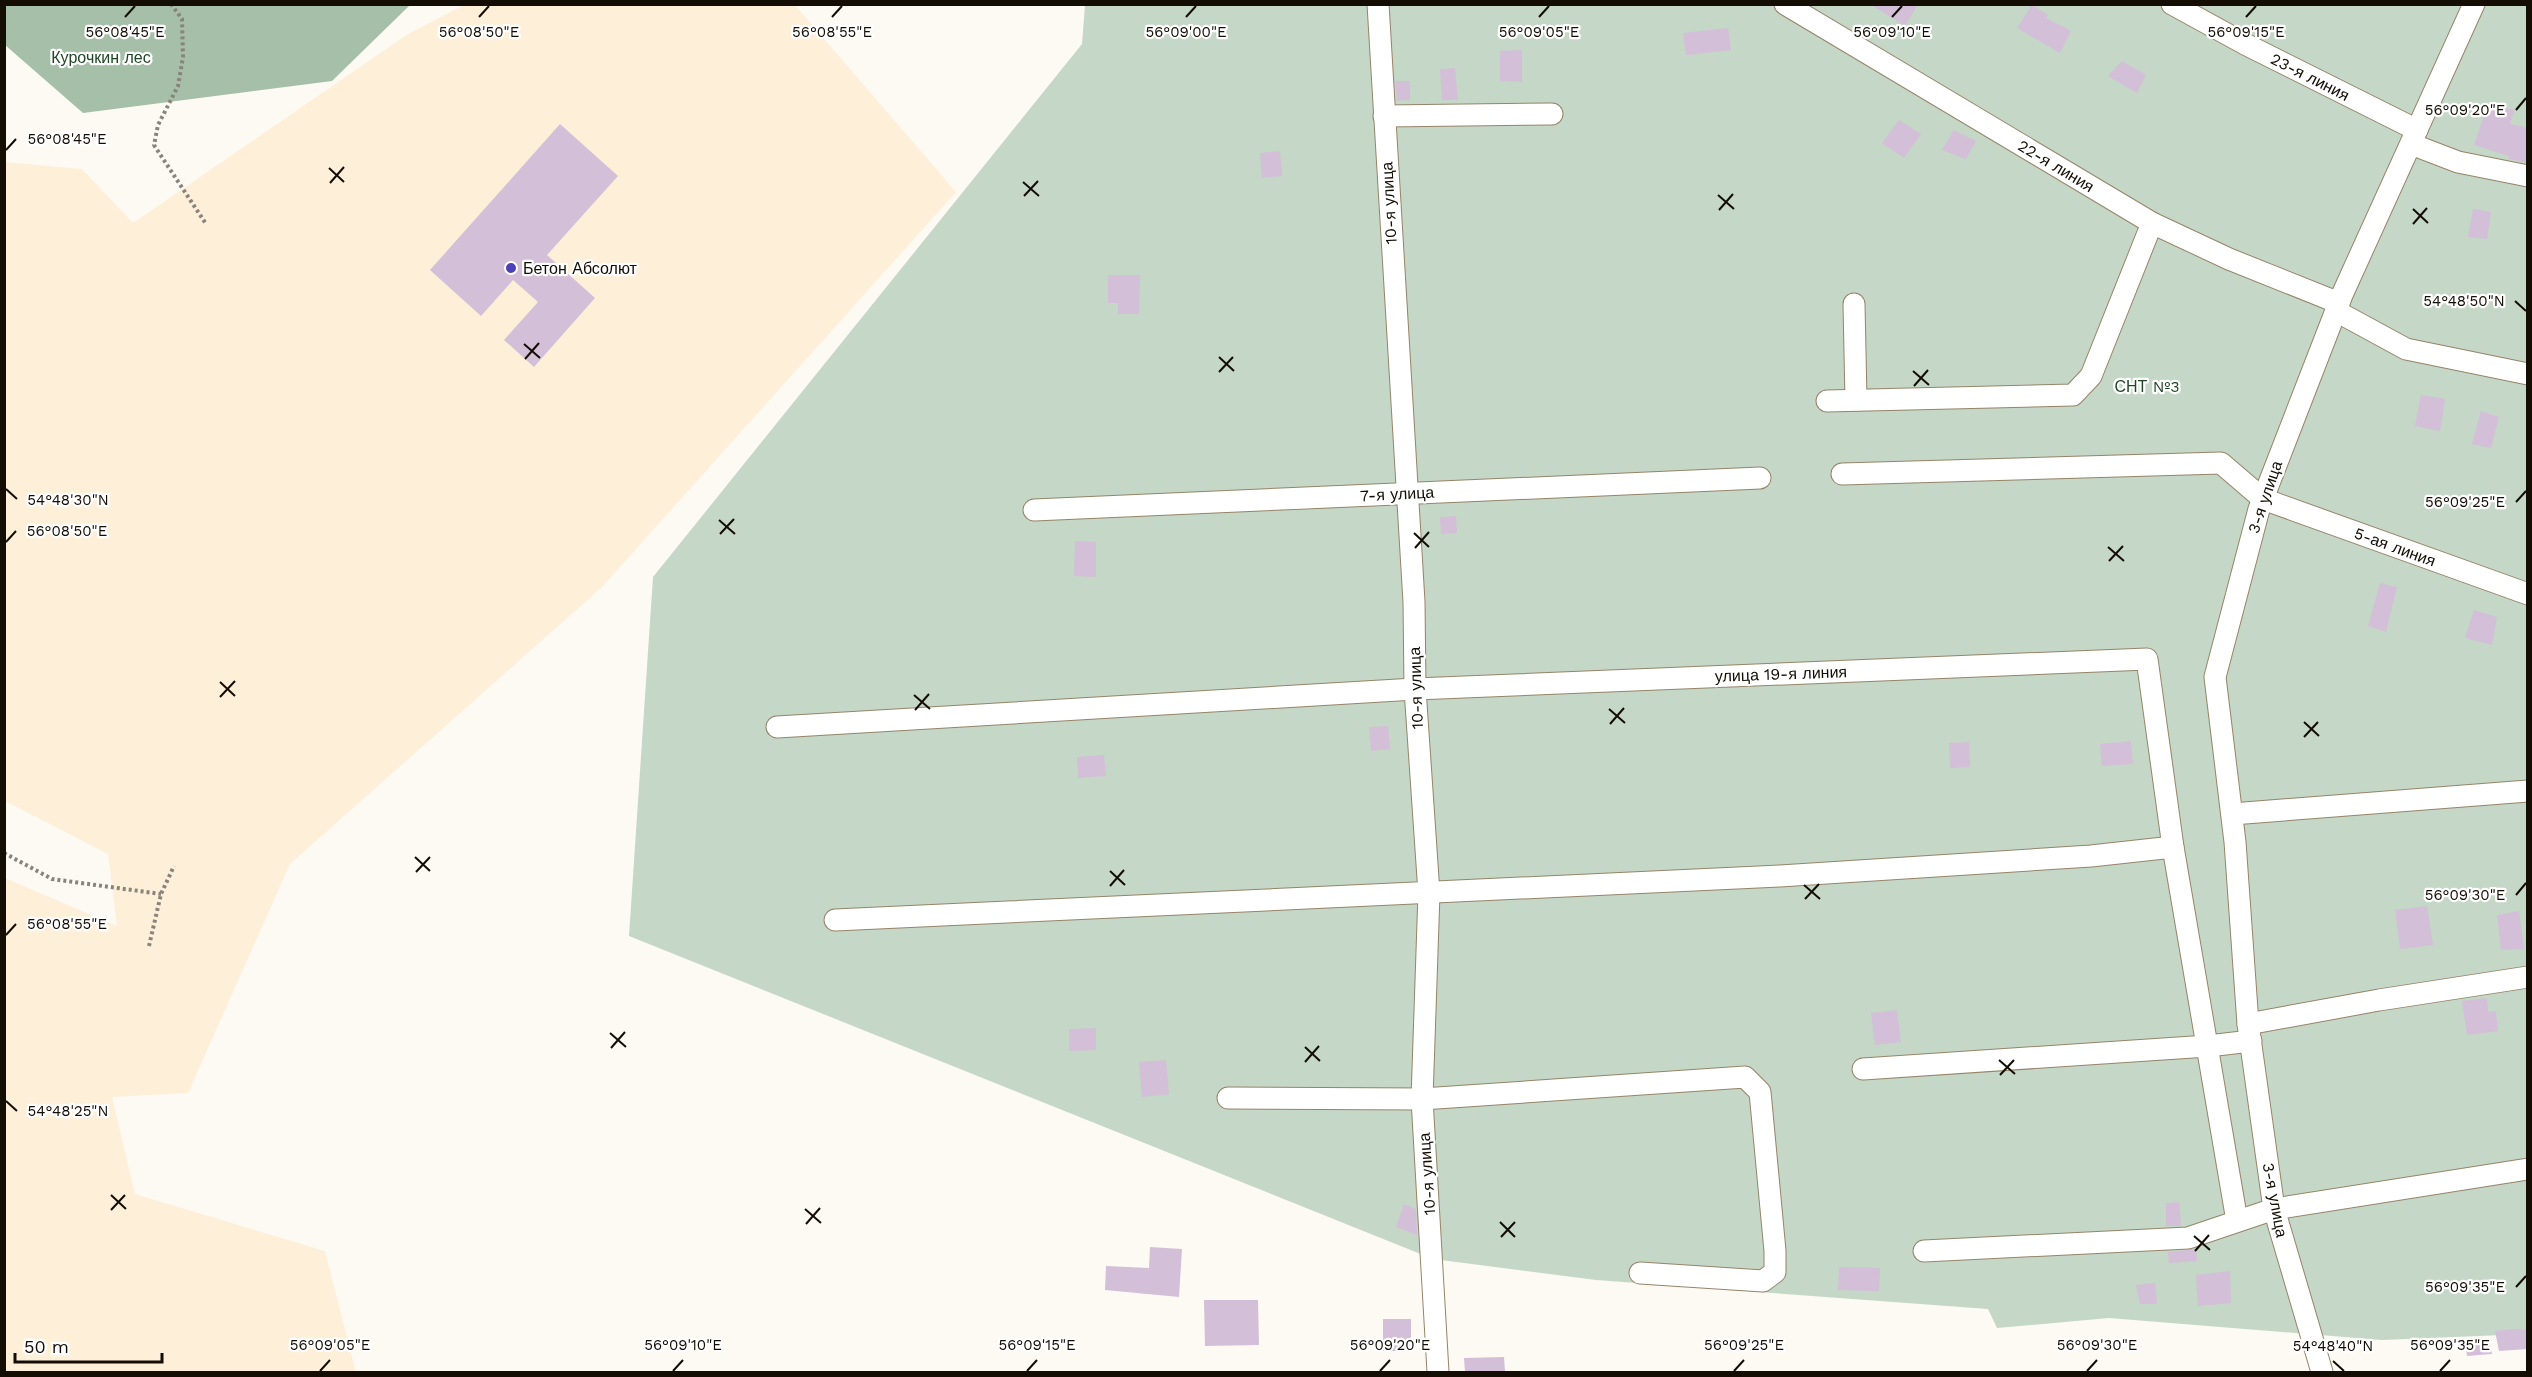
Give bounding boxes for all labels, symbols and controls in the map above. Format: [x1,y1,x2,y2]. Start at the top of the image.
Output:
text: 56°08'45"E [86,23,164,41]
text: 56°08'50"E [439,23,519,41]
text: 56°08'55"E [792,23,872,41]
text: 56°09'00"E [1145,23,1227,41]
text: 56°09'05"E [1499,23,1579,41]
text: 56°09'10"E [1853,23,1931,41]
text: 56°09'15"E [2207,23,2285,41]
park label: Курочкин лес [51,48,151,67]
street label: 23-я линия [2268,49,2352,105]
text: 56°09'20"E [2425,101,2505,119]
text: 56°08'45"E [28,130,106,148]
street label: 22-я линия [2015,136,2097,196]
street label: 10-я улица [1377,161,1401,245]
place label: Бетон Абсолют [523,259,638,278]
marker: Бетон Абсолют [504,261,518,275]
text: 54°48'50"N [2423,292,2505,310]
park label: СНТ №3 [2114,377,2180,396]
street label: 3-я улица [2244,458,2286,536]
street label: 7-я улица [1359,483,1435,505]
text: 54°48'30"N [27,491,109,509]
text: 56°09'25"E [2425,493,2505,511]
text: 56°08'50"E [27,522,107,540]
street label: 5-ая линия [2352,524,2438,570]
street label: 10-я улица [1405,646,1427,730]
street label: улица 19-я линия [1715,662,1847,686]
text: 56°09'30"E [2425,886,2505,904]
text: 56°08'55"E [27,915,107,933]
text: 54°48'25"N [28,1102,108,1120]
street label: 10-я улица [1415,1132,1439,1216]
street label: 3-я улица [2258,1161,2292,1239]
text: 56°09'35"E [2425,1278,2505,1296]
scale bar [15,1326,162,1364]
text: 50 m [24,1336,69,1357]
text: 56°09'05"E [290,1336,370,1354]
text: 56°09'10"E [644,1336,722,1354]
text: 56°09'15"E [998,1336,1076,1354]
text: 56°09'20"E [1350,1336,1430,1354]
text: 56°09'25"E [1704,1336,1784,1354]
text: 56°09'30"E [2057,1336,2137,1354]
text: 56°09'35"E [2410,1336,2490,1354]
text: 54°48'40"N [2293,1337,2373,1355]

